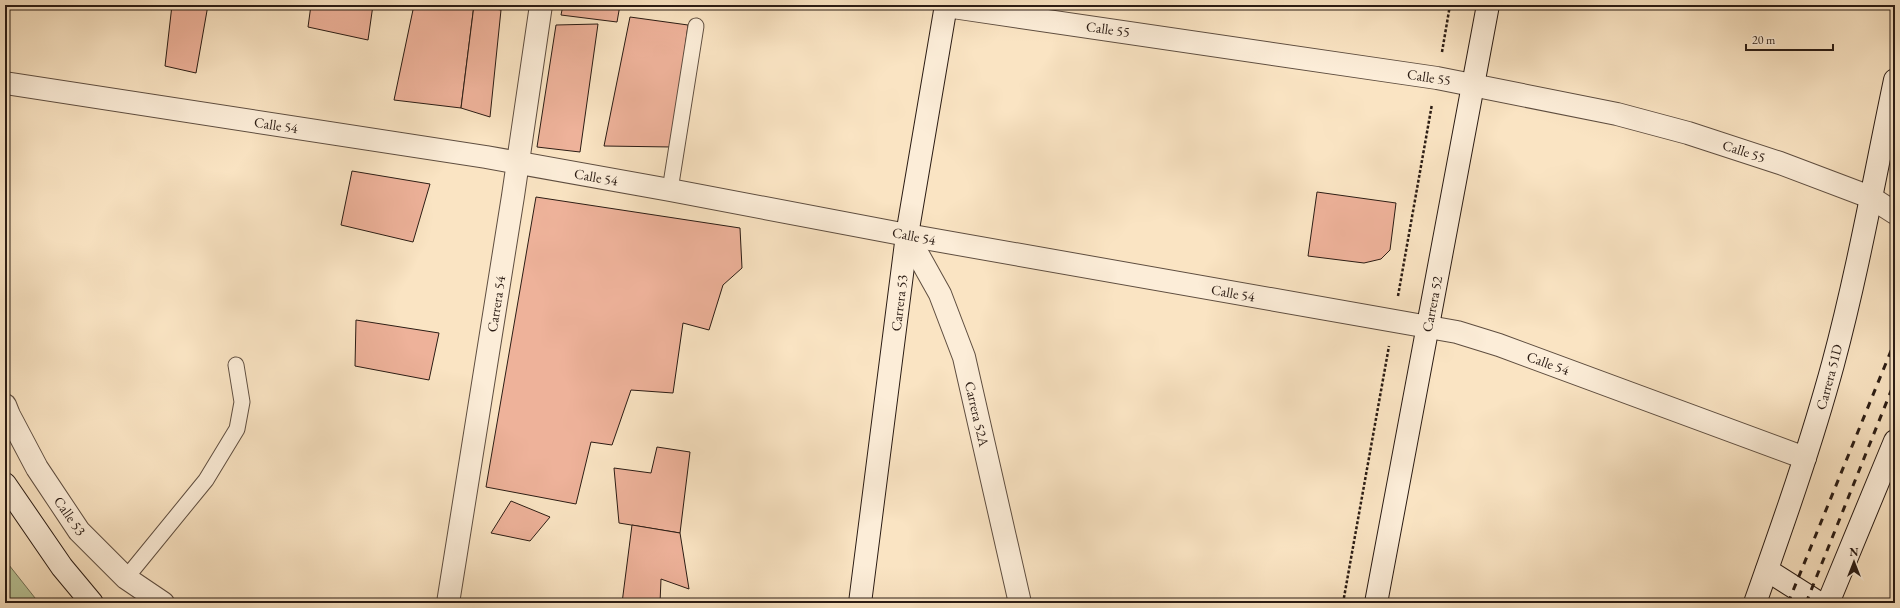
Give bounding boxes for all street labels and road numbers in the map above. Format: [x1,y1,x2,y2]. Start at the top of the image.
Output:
street label: Calle 55 [1085,17,1131,41]
street label: Calle 55 [1406,65,1452,89]
street label: Calle 54 [253,113,299,137]
street label: Calle 55 [1720,136,1768,166]
street label: Calle 54 [573,164,619,190]
street label: Calle 54 [891,223,938,249]
street label: Carrera 53 [887,273,911,332]
street label: Carrera 54 [483,274,509,333]
street label: Carrera 52 [1418,274,1446,334]
street label: Calle 54 [1210,280,1256,306]
street label: Carrera 51D [1812,342,1847,412]
street label: Calle 54 [1524,347,1572,379]
street label: Carrera 52A [961,380,993,449]
street label: Calle 53 [50,493,90,539]

